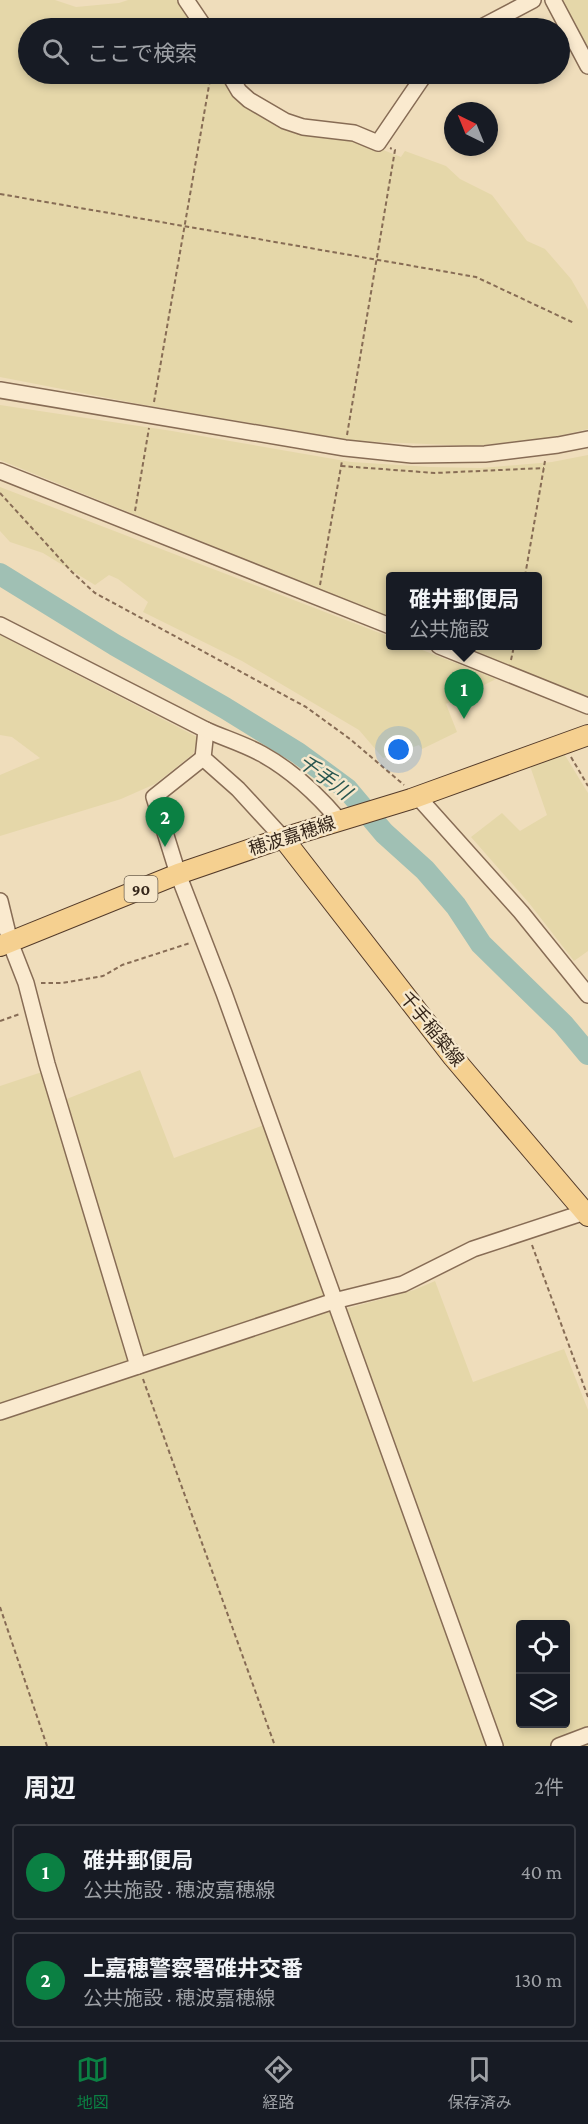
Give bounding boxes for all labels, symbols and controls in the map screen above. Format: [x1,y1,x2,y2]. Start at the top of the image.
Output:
search box [18,18,570,84]
icon: search [39,35,72,68]
text: ここで検索 [87,41,197,66]
north arrow [444,102,498,156]
popup [386,572,542,650]
text: 碓井郵便局 [409,587,519,612]
text: 公共施設 [409,618,489,640]
pin: 1 [444,670,484,719]
your location [384,735,413,764]
water label: 千手川 [294,750,357,805]
pin: 2 [146,798,184,847]
street label: 穂波嘉穂線 [246,813,338,859]
road number: 90 [124,876,158,902]
street label: 千手稲築線 [396,988,468,1070]
map controls [516,1620,570,1728]
button: locate [516,1620,570,1674]
button: layers [516,1674,570,1728]
text: 周辺 [24,1774,76,1803]
text: 2件 [534,1776,564,1798]
text: 碓井郵便局 [83,1848,193,1873]
text: 1 [42,1861,49,1883]
text: 40 m [521,1861,562,1883]
text: 公共施設 · 穂波嘉穂線 [83,1879,275,1901]
text: 上嘉穂警察署碓井交番 [83,1956,303,1981]
text: 2 [40,1969,51,1991]
text: 130 m [515,1969,562,1991]
text: 公共施設 · 穂波嘉穂線 [83,1987,275,2009]
tab: 地図 [76,2053,109,2113]
tab: 経路 [262,2053,295,2113]
tab: 保存済み [448,2053,512,2113]

